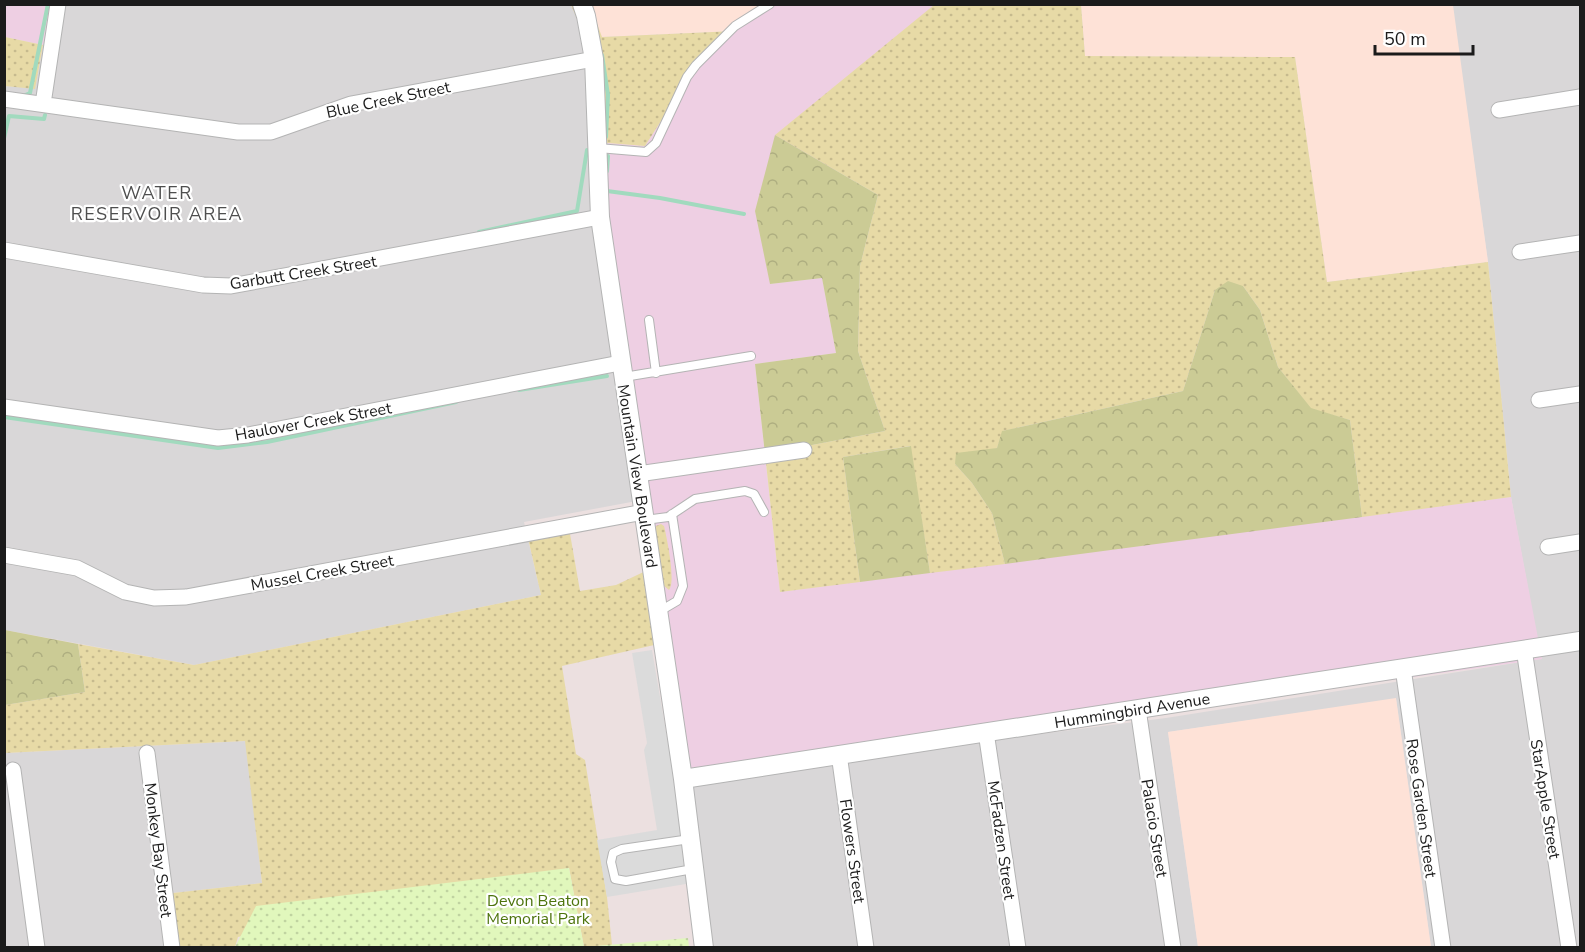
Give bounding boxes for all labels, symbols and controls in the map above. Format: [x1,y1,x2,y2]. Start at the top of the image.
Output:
scale bar [1375,18,1472,56]
text: 50 m [1384,27,1426,51]
street label: Blue Creek Street [324,76,453,124]
district label: WATER RESERVOIR AREA [71,181,243,226]
street label: Garbutt Creek Street [228,250,379,295]
street label: Mountain View Boulevard [612,383,662,570]
street label: Haulover Creek Street [233,397,394,447]
street label: Mussel Creek Street [249,550,396,596]
street label: Hummingbird Avenue [1053,688,1212,734]
street label: Rose Garden Street [1400,737,1442,879]
street label: StarApple Street [1525,738,1565,861]
street label: Palacio Street [1135,777,1173,879]
street label: McFadzen Street [982,779,1020,901]
street label: Monkey Bay Street [139,782,177,919]
street label: Flowers Street [834,798,870,905]
park label: Devon Beaton Memorial Park [486,890,591,930]

